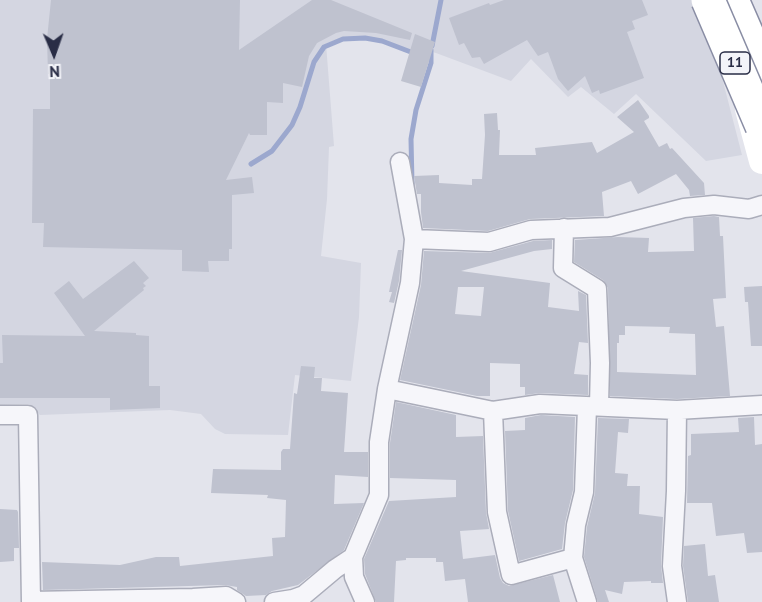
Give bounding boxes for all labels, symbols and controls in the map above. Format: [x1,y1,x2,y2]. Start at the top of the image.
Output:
north arrow [24,24,84,84]
road number: 11 [720,52,750,74]
text: N [49,62,60,82]

